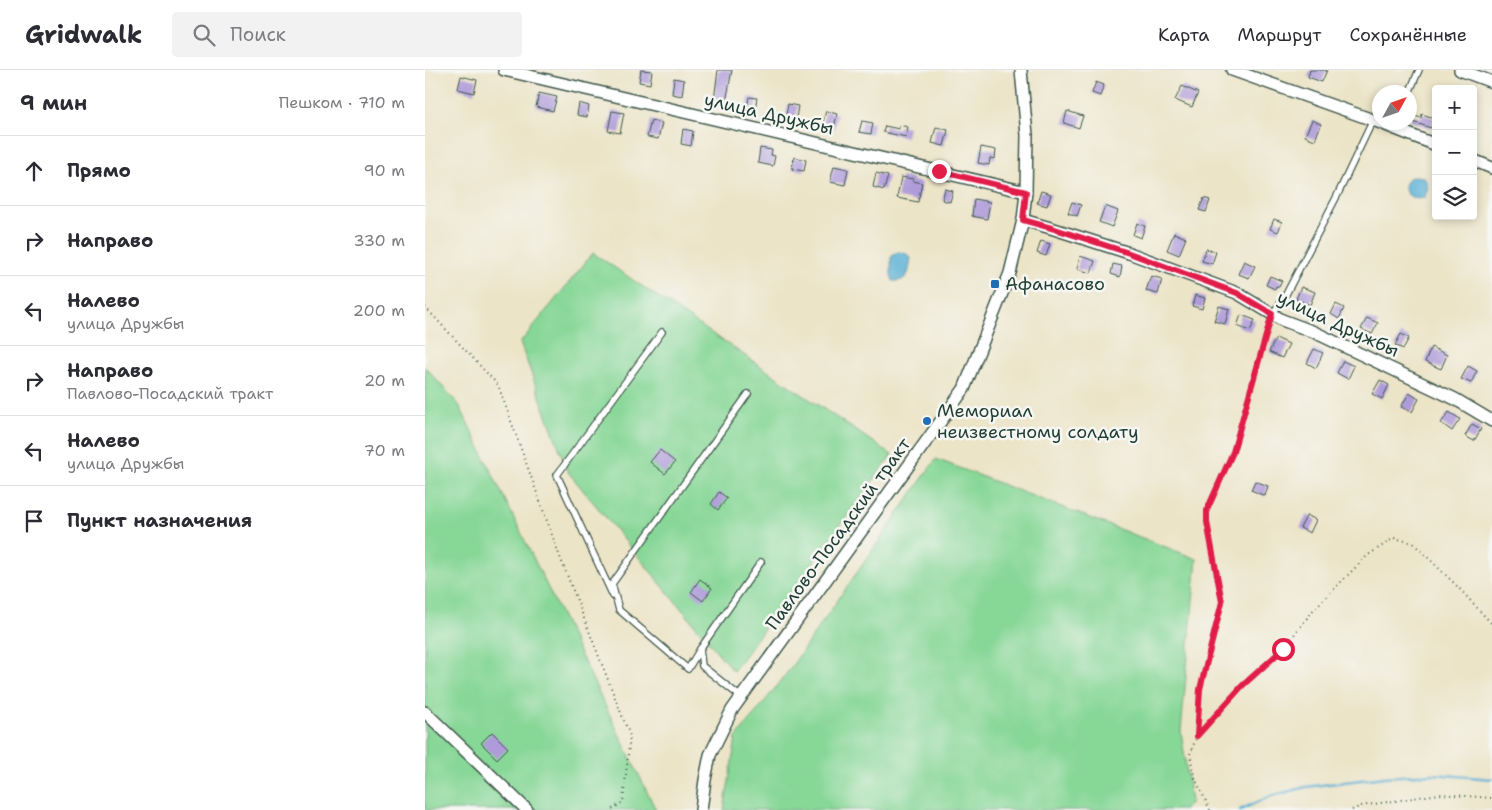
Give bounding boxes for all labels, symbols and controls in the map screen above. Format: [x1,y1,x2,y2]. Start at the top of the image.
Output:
search box [172,12,522,57]
text: Gridwalk [25,19,142,51]
icon: search [190,21,218,49]
text: Поиск [230,22,286,47]
text: Карта [1158,23,1209,47]
text: Маршрут [1237,23,1321,47]
text: Сохранённые [1349,23,1467,47]
north arrow [1372,85,1417,130]
map controls [1432,85,1477,220]
button: + [1432,85,1477,130]
street label: улица Дружбы [702,87,836,141]
text: 9 мин [20,89,87,117]
text: Пешком · 710 m [279,92,405,113]
button: − [1432,130,1477,175]
icon: ahead [20,157,48,185]
text: Прямо [67,158,131,183]
text: 90 m [364,160,405,181]
route end [928,160,951,183]
button: layers [1432,175,1477,220]
icon: right [20,227,48,255]
text: Направо [67,228,153,253]
text: 330 m [353,230,405,251]
place label: Афанасово [1005,272,1105,296]
marker: Афанасово [989,278,1001,290]
street label: улица Дружбы [1273,285,1403,363]
text: Налево [67,288,140,313]
icon: left [20,297,48,325]
text: 200 m [353,300,405,321]
text: улица Дружбы [67,313,184,334]
text: Направо [67,358,153,383]
icon: right [20,367,48,395]
text: 20 m [364,370,405,391]
text: Павлово-Посадский тракт [67,383,273,404]
place label: Мемориал неизвестному солдату [937,399,1139,444]
marker: Мемориал неизвестному солдату [921,415,933,427]
text: Налево [67,428,140,453]
street label: Павлово-Посадский тракт [760,432,916,635]
icon: left [20,437,48,465]
text: 70 m [364,440,405,461]
text: улица Дружбы [67,453,184,474]
icon: arrive [20,507,48,535]
text: Пункт назначения [67,508,252,533]
route start [1272,638,1295,661]

